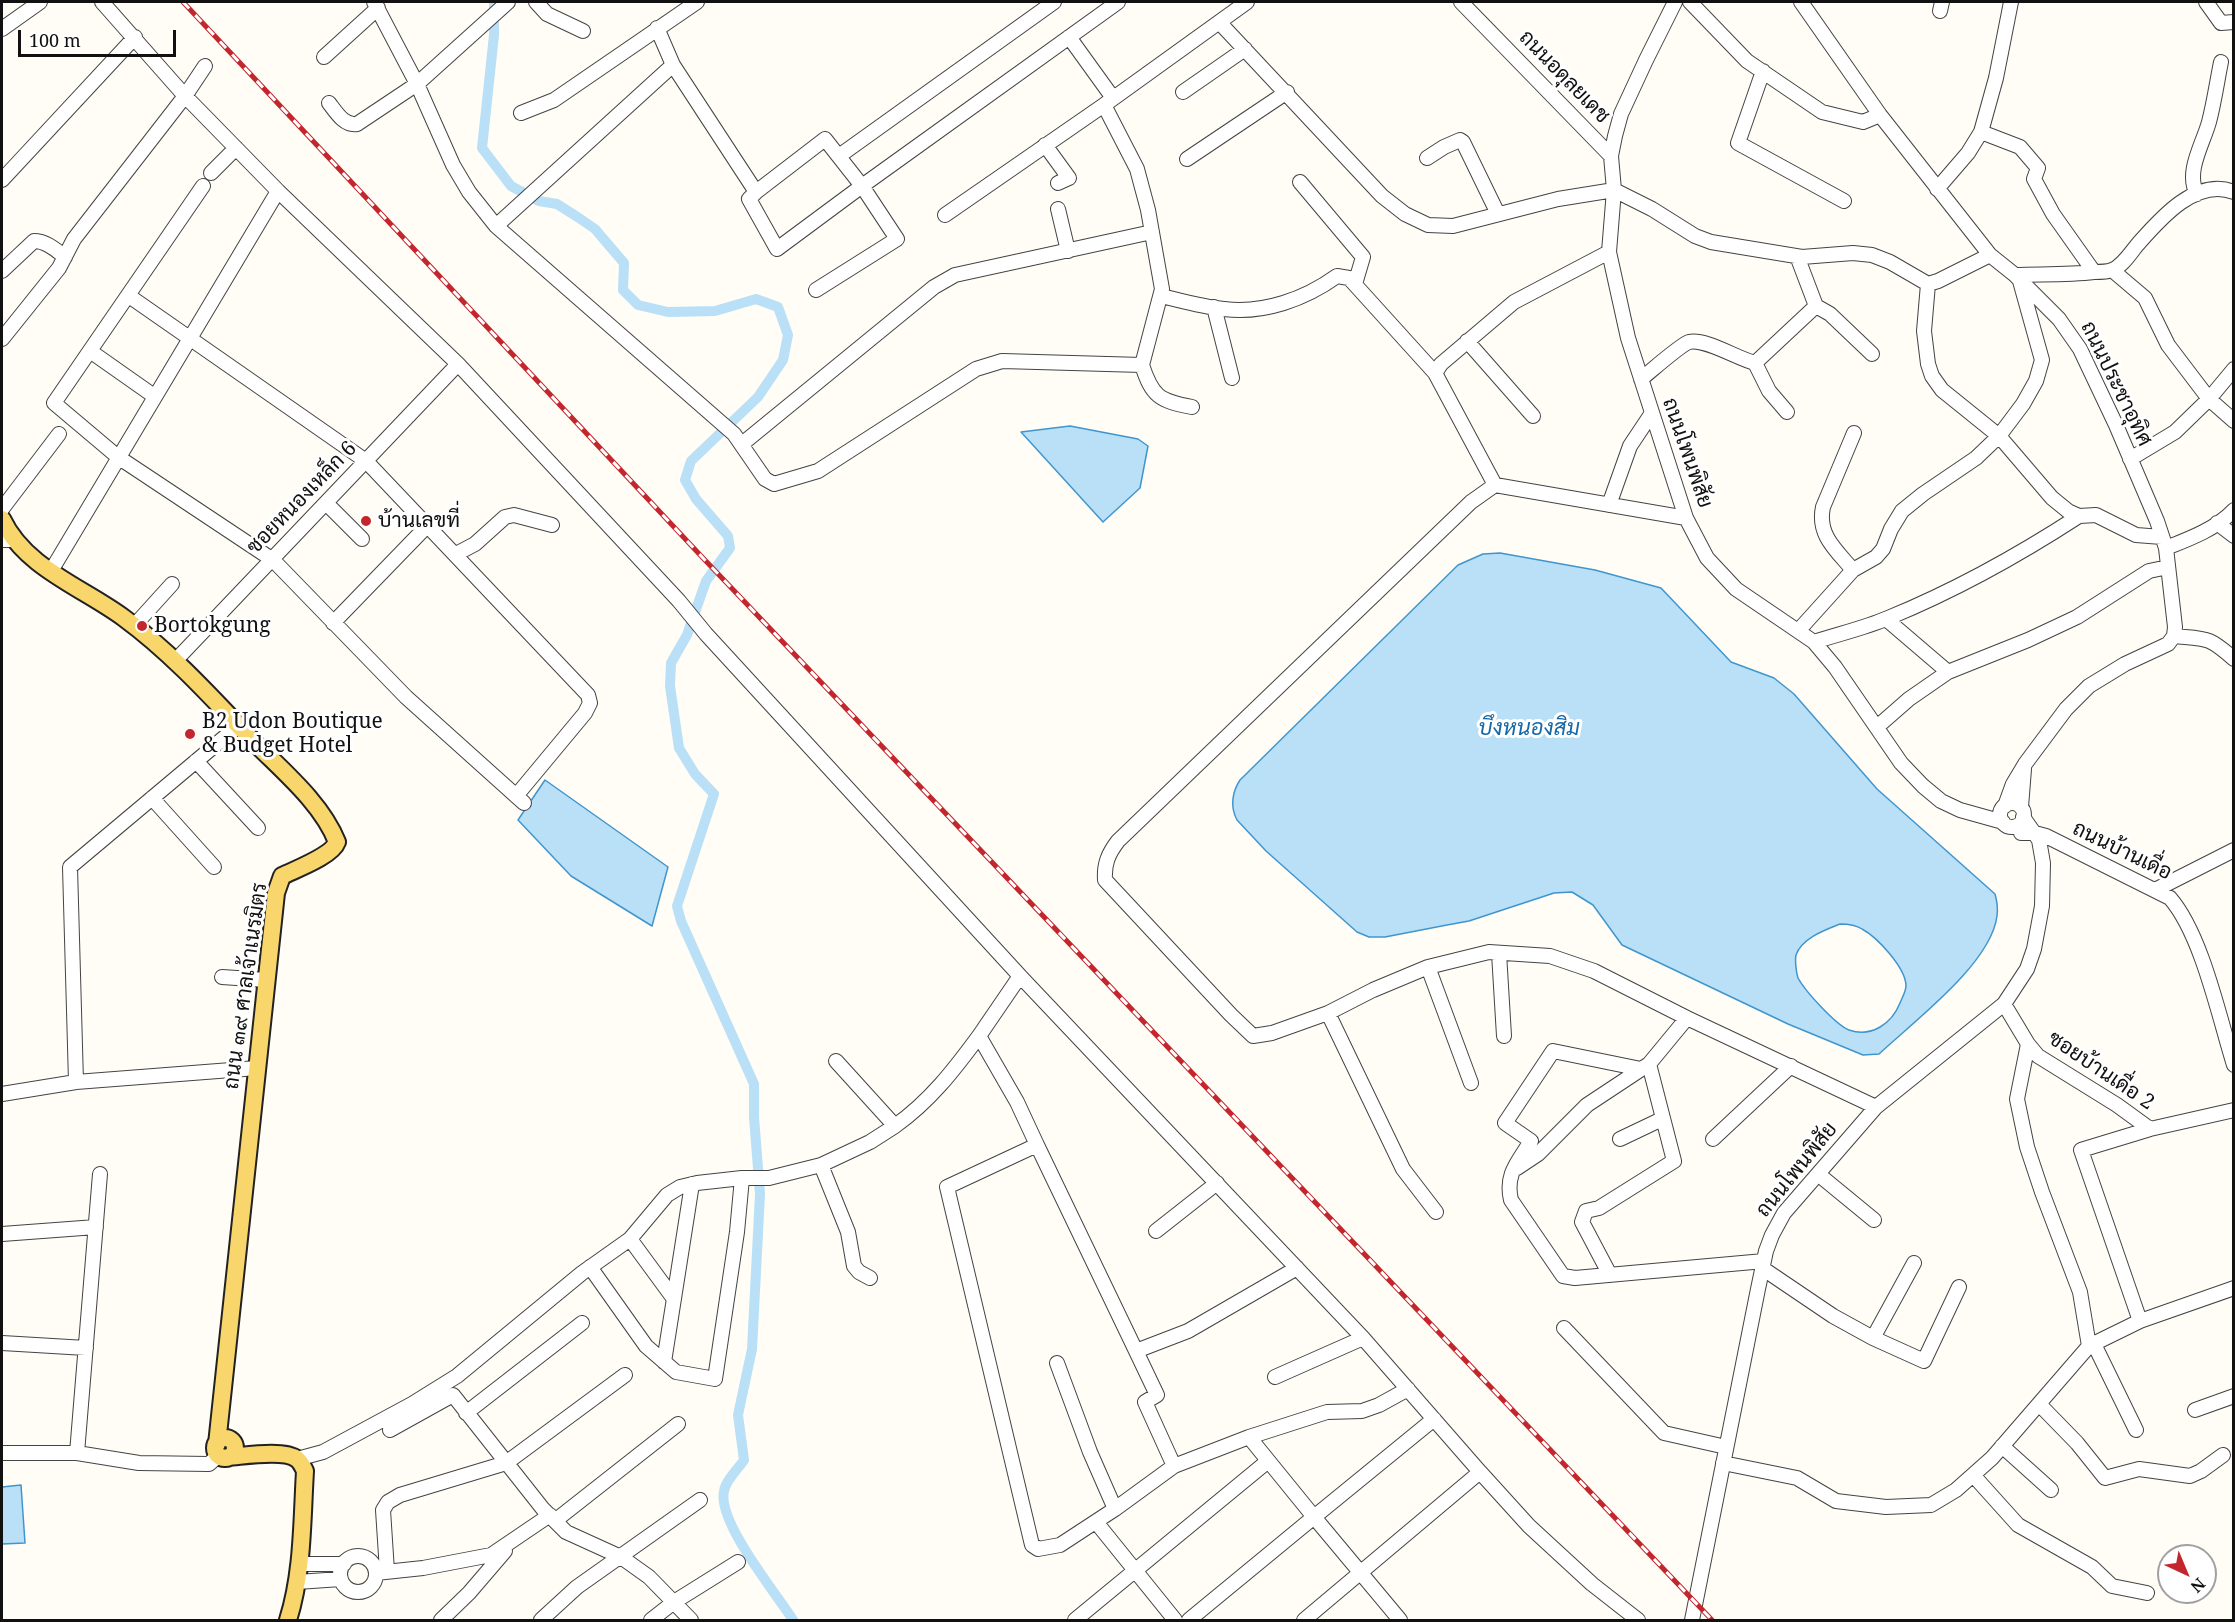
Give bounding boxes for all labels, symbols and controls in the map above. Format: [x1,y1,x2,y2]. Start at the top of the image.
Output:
scale bar [21,18,178,56]
street label: ถนนอดุลยเดช [1513,25,1615,129]
text: 100 m [29,28,81,52]
street label: ถนนประชาอุทิศ [2075,317,2157,451]
street label: ถนนโพนพิสัย [1656,395,1718,511]
street label: ซอยหนองเหล็ก 6 [242,436,362,560]
place label: บ้านเลขที่ [378,508,460,534]
marker: บ้านเลขที่ [359,514,373,528]
place label: Bortokgung [154,613,271,639]
marker: Bortokgung [135,619,149,633]
place label: B2 Udon Boutique & Budget Hotel [202,709,383,759]
water label: บึงหนองสิม [1478,716,1580,742]
marker: B2 Udon Boutique & Budget Hotel [183,727,197,741]
street label: ถนนบ้านเดื่อ [2068,816,2176,886]
street label: ถนน ๓๙ ศาลเจ้าเนรมิตร [219,881,273,1091]
street label: ซอยบ้านเดื่อ 2 [2043,1026,2159,1116]
street label: ถนนโพนพิสัย [1751,1117,1843,1223]
north arrow [2157,1544,2217,1604]
text: N [2186,1573,2210,1598]

